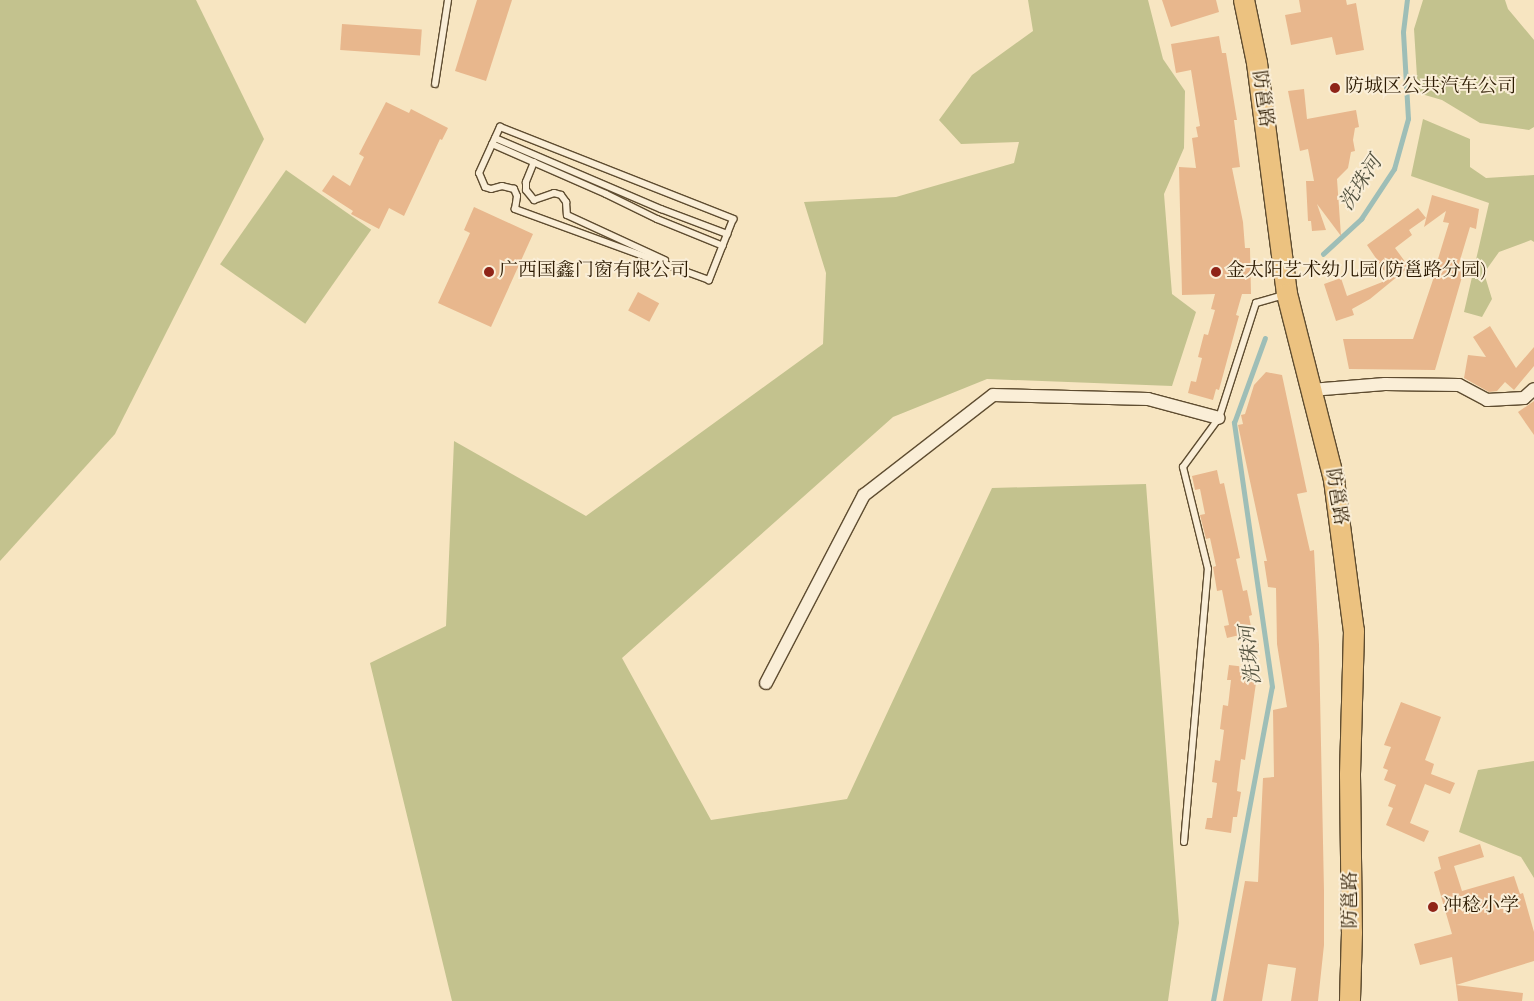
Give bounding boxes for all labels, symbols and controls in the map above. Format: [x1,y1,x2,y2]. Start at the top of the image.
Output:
street label: 防邕路 [1246,69,1276,129]
place label: 防城区公共汽车公司 [1345,77,1516,99]
marker: 防城区公共汽车公司 [1329,82,1341,94]
water label: 洗珠河 [1336,152,1388,216]
place label: 广西国鑫门窗有限公司 [499,261,689,283]
place label: 金太阳艺术幼儿园(防邕路分园) [1226,261,1487,283]
marker: 广西国鑫门窗有限公司 [483,266,495,278]
marker: 金太阳艺术幼儿园(防邕路分园) [1210,266,1222,278]
street label: 防邕路 [1319,467,1351,527]
water label: 洗珠河 [1236,624,1268,686]
street label: 防邕路 [1341,872,1363,928]
place label: 冲稔小学 [1443,896,1519,918]
marker: 冲稔小学 [1427,901,1439,913]

